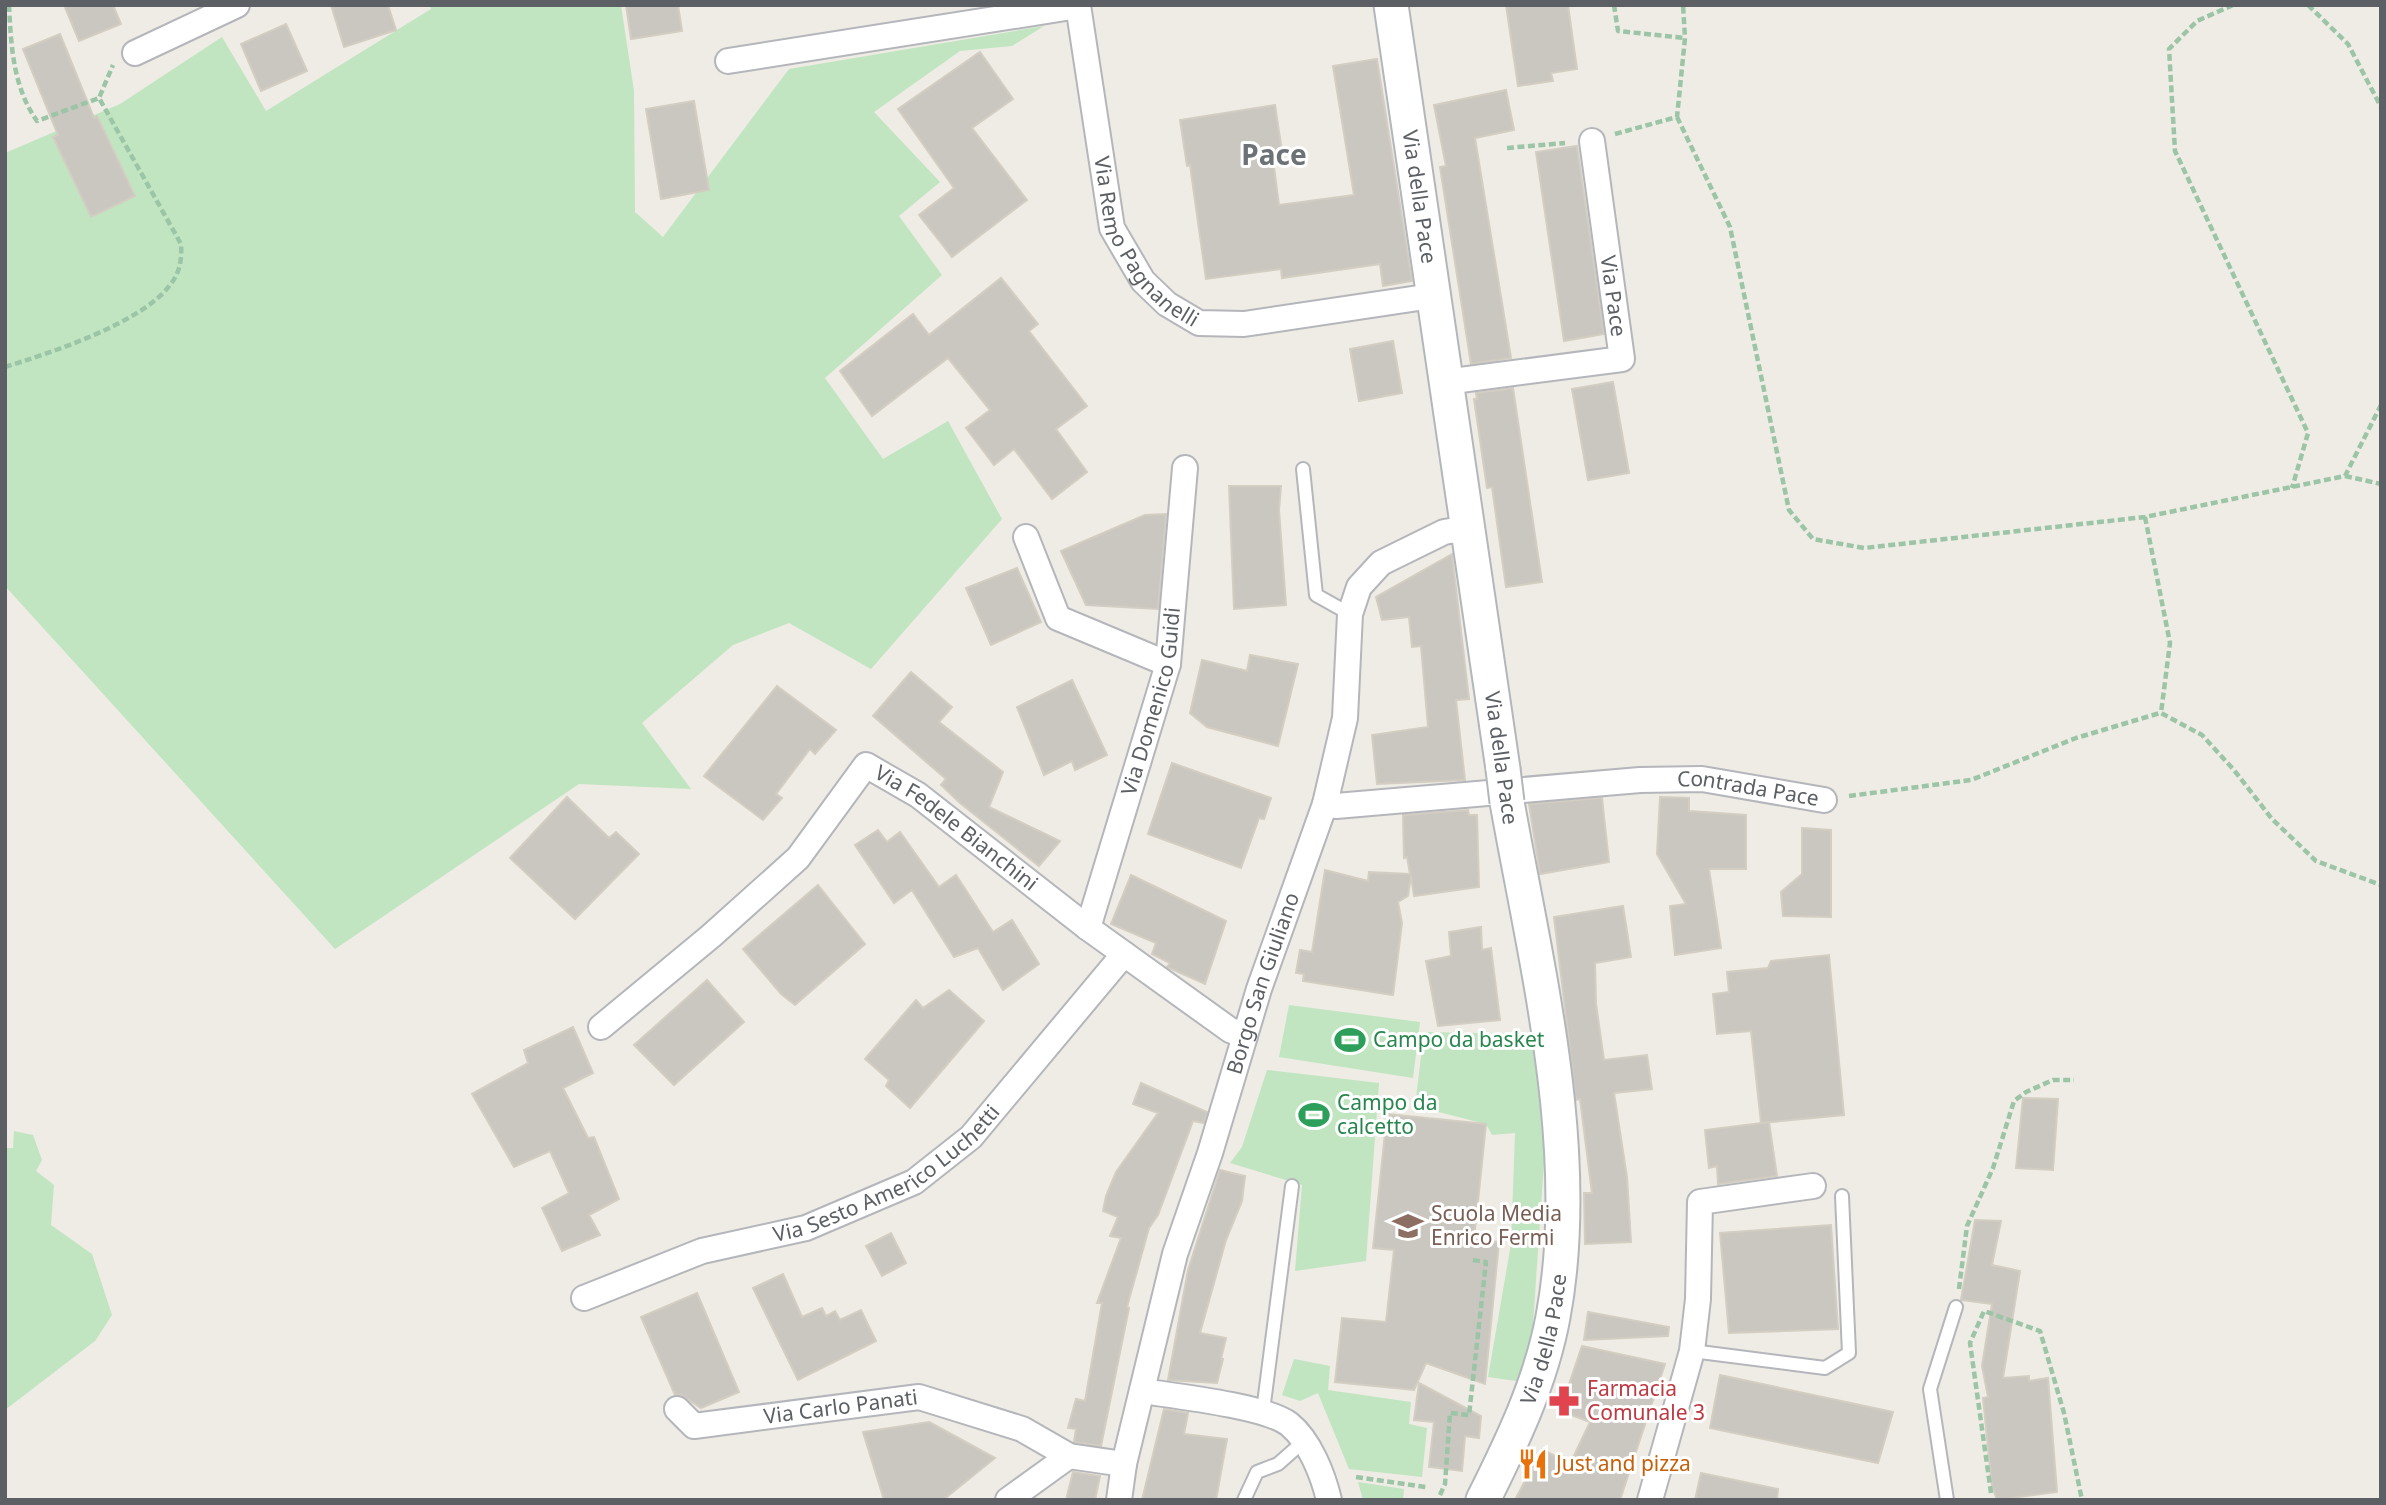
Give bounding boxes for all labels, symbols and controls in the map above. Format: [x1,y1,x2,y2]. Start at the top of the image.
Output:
street label: Via della Pace [1397,128,1444,265]
district label: Pace [1241,135,1307,173]
street label: Via Remo Pagnanelli [1088,154,1204,333]
street label: Via Pace [1594,253,1634,338]
street label: Via Domenico Guidi [1114,606,1186,799]
street label: Via della Pace [1479,689,1525,826]
street label: Via Fedele Bianchini [870,758,1044,897]
street label: Contrada Pace [1677,764,1821,812]
street label: Borgo San Giuliano [1219,888,1305,1077]
sports icon: Campo da basket [1333,1023,1367,1057]
place label: Campo da basket [1373,1025,1545,1053]
place label: Campo da calcetto [1337,1088,1437,1140]
street label: Via Sesto Americo Luchetti [770,1098,1005,1248]
sports icon: Campo da calcetto [1297,1098,1331,1132]
place label: Scuola Media Enrico Fermi [1431,1199,1562,1251]
school or university icon: Scuola Media Enrico Fermi [1391,1209,1425,1243]
street label: Via della Pace [1513,1272,1572,1409]
place label: Farmacia Comunale 3 [1587,1374,1705,1426]
street label: Via Carlo Panati [762,1382,919,1430]
pharmacy icon: Farmacia Comunale 3 [1547,1384,1581,1418]
restaurant icon: Just and pizza [1516,1447,1550,1481]
place label: Just and pizza [1554,1449,1691,1477]

